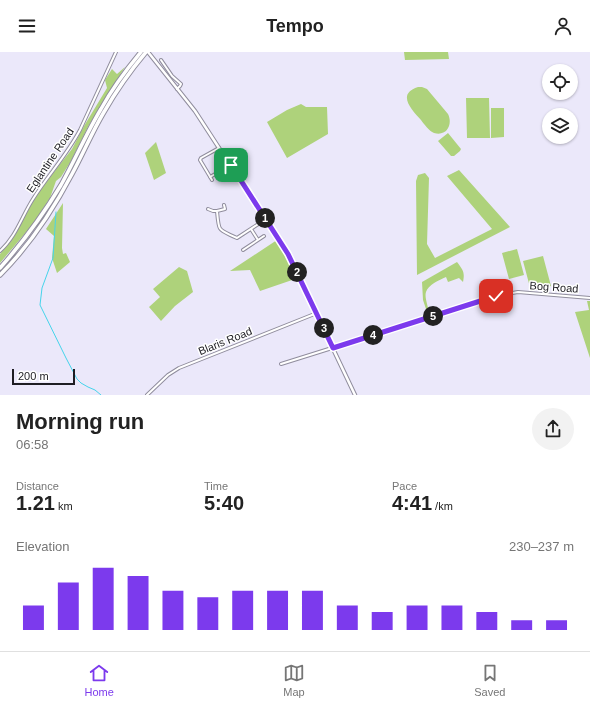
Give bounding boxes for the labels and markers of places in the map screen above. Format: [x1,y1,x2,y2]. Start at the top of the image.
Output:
pin [214,148,248,182]
pin: 1 [255,208,275,228]
pin: 2 [287,262,307,282]
pin [479,279,513,313]
pin: 5 [423,306,443,326]
pin: 3 [314,318,334,338]
pin: 4 [363,325,383,345]

